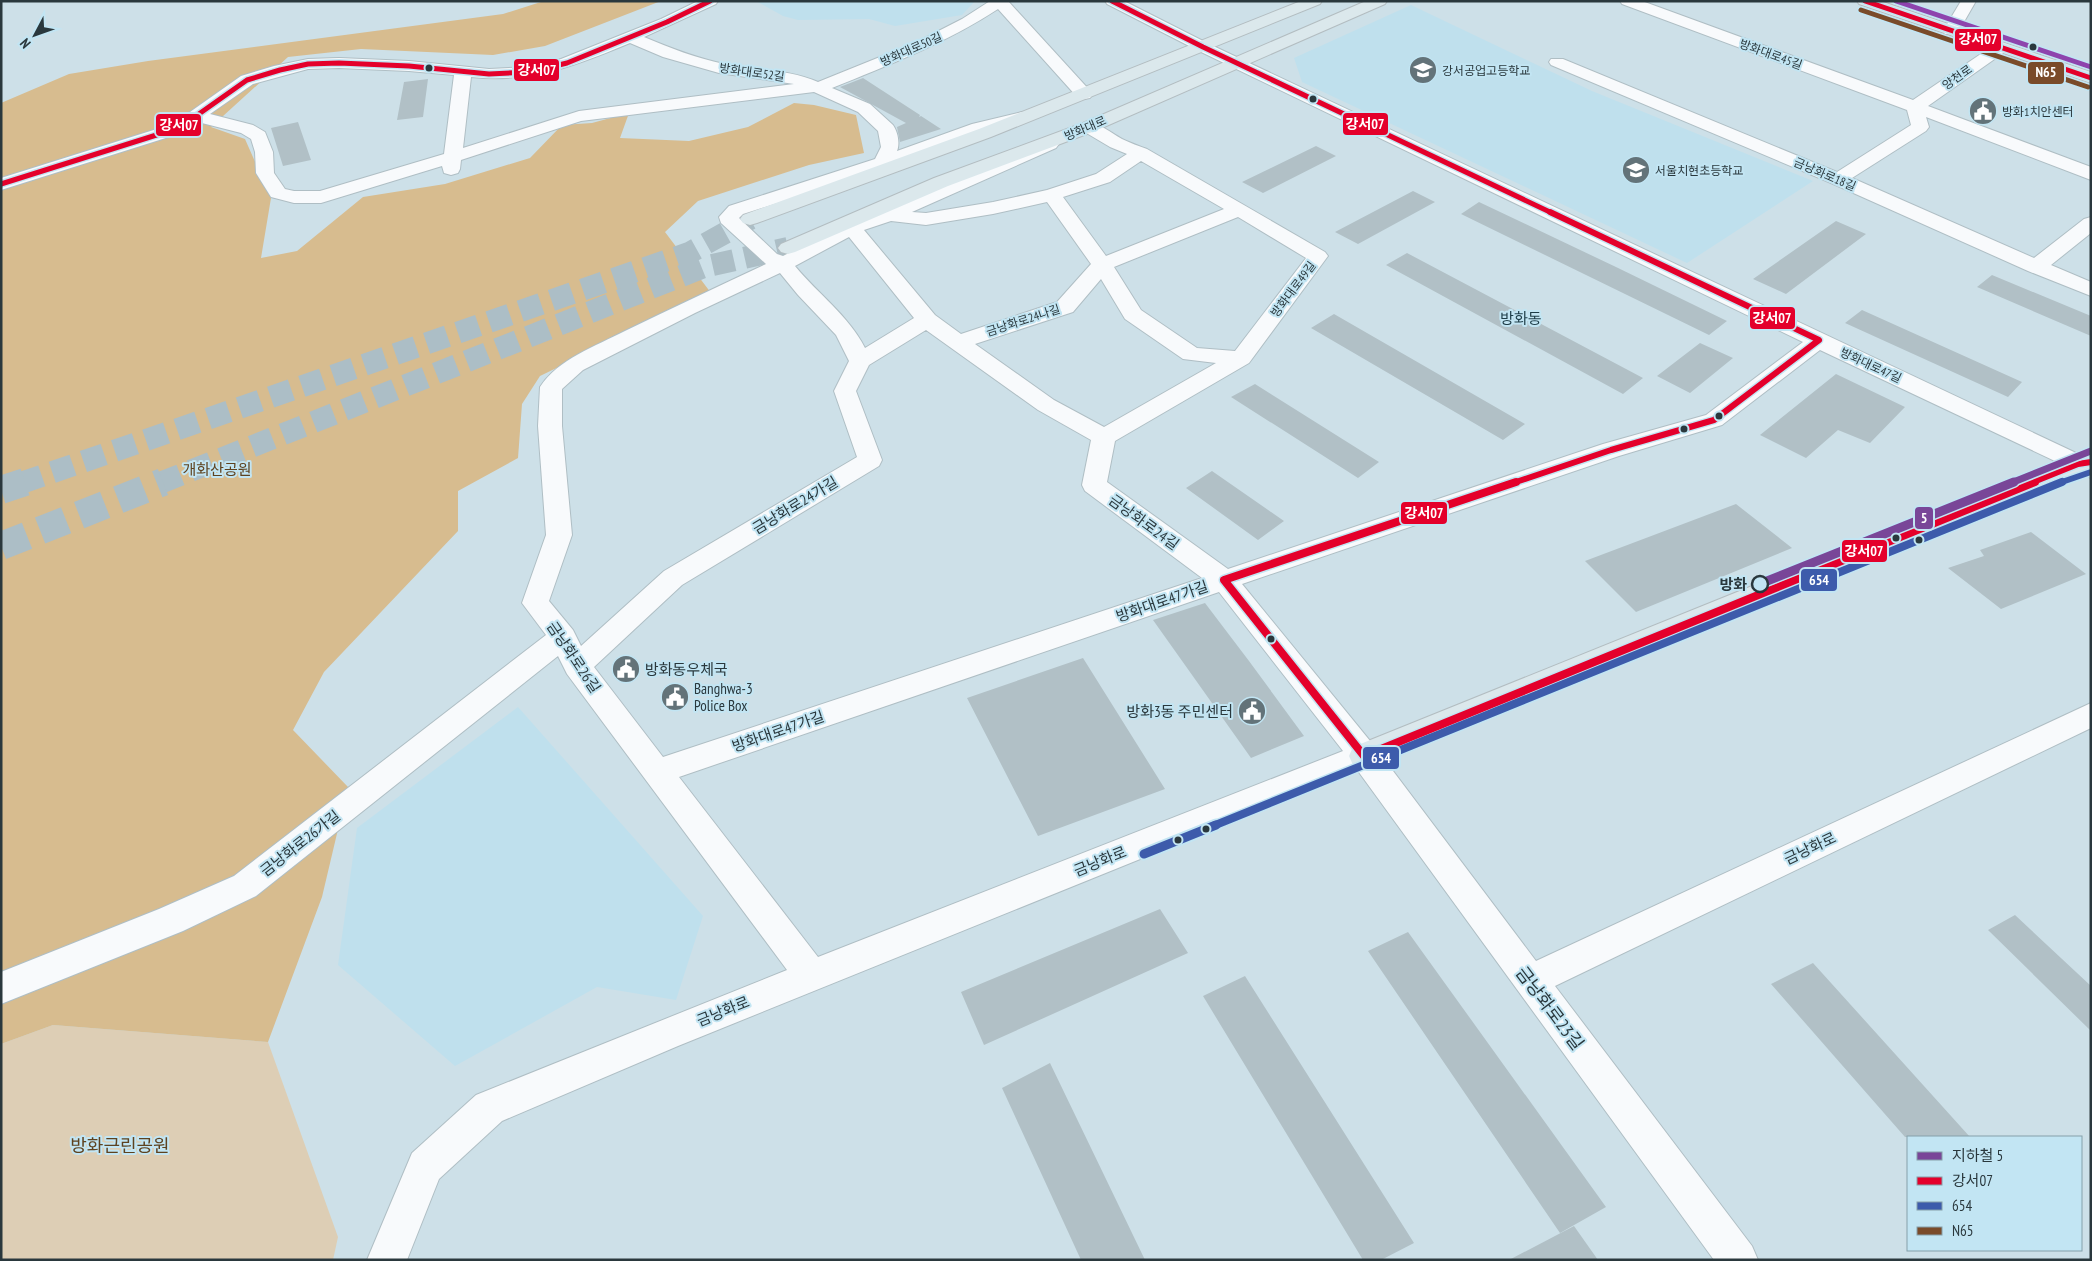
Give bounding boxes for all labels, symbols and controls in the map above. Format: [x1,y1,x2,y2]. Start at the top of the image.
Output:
north arrow [10,10,60,60]
line badge: 강서07 [1954,28,2002,52]
street label: 방화대로50길 [878,29,944,69]
text: 강서07 [1958,30,1998,48]
text: N [16,35,34,52]
street label: 방화대로45길 [1737,36,1805,72]
unlabelled marker [2028,42,2038,52]
school or university icon: 강서공업고등학교 [1408,55,1438,85]
line badge: 강서07 [513,58,560,82]
street label: 방화대로52길 [718,60,786,84]
text: 강서07 [517,61,557,79]
street label: 양천로 [1939,61,1975,93]
line badge: N65 [2027,61,2065,85]
unlabelled marker [424,63,434,73]
place label: 강서공업고등학교 [1442,63,1530,78]
text: N65 [2036,63,2056,81]
unlabelled marker [1308,94,1318,104]
public building icon: 방화1치안센터 [1968,96,1998,126]
place label: 방화1치안센터 [2002,104,2074,119]
street label: 방화대로 [1062,112,1108,144]
line badge: 강서07 [1342,112,1389,136]
line badge: 강서07 [155,113,202,137]
text: 강서07 [1345,115,1385,133]
text: 강서07 [159,116,199,134]
street label: 금낭화로18길 [1792,154,1858,194]
school or university icon: 서울치현초등학교 [1621,155,1651,185]
place label: 서울치현초등학교 [1655,163,1743,178]
street label: 방화대로49길 [1267,258,1319,320]
street label: 금낭화로24나길 [984,301,1062,339]
line badge: 강서07 [1749,306,1796,330]
district label: 방화동 [1500,309,1542,328]
text: 강서07 [1752,309,1792,327]
street label: 방화대로47길 [1838,344,1904,386]
unlabelled marker [1714,411,1724,421]
unlabelled marker [1679,424,1689,434]
park label: 개화산공원 [182,460,252,479]
street label: 금낭화로24가길 [749,472,841,538]
street label: 금낭화로24길 [1105,490,1183,554]
line badge: 강서07 [1400,501,1448,525]
text: 강서07 [1404,504,1444,522]
line badge: 5 [1914,506,1934,530]
text: 5 [1921,509,1927,527]
unlabelled marker [1891,533,1901,543]
unlabelled marker [1914,535,1924,545]
line badge: 강서07 [1841,539,1888,563]
text: 강서07 [1844,542,1884,560]
line badge: 654 [1800,568,1838,592]
text: 654 [1809,571,1829,589]
place label: 방화 [1719,575,1747,594]
marker: 방화 [1751,575,1769,593]
street label: 방화대로47가길 [1113,576,1211,626]
street label: 금낭화로26길 [543,617,605,697]
unlabelled marker [1266,634,1276,644]
public building icon: 방화동우체국 [611,654,641,684]
place label: 방화동우체국 [645,660,728,679]
place label: Banghwa-3 Police Box [694,679,753,715]
public building icon: Banghwa-3 Police Box [660,682,690,712]
public building icon: 방화3동 주민센터 [1237,696,1267,726]
place label: 방화3동 주민센터 [1126,702,1233,721]
street label: 방화대로47가길 [729,706,827,756]
line badge: 654 [1362,746,1400,770]
text: 654 [1371,749,1391,767]
street label: 금낭화로26가길 [256,806,344,880]
unlabelled marker [1201,824,1211,834]
street label: 금낭화로 [1781,828,1839,868]
unlabelled marker [1173,835,1183,845]
street label: 금낭화로 [1071,842,1129,880]
street label: 금낭화로23길 [1511,962,1589,1054]
street label: 금낭화로 [694,992,752,1030]
park label: 방화근린공원 [70,1134,170,1157]
legend [1907,1136,2082,1251]
text: 지하철 5 [1952,1146,2003,1165]
text: 강서07 [1952,1171,1993,1190]
text: 654 [1952,1196,1973,1215]
text: N65 [1952,1221,1974,1240]

